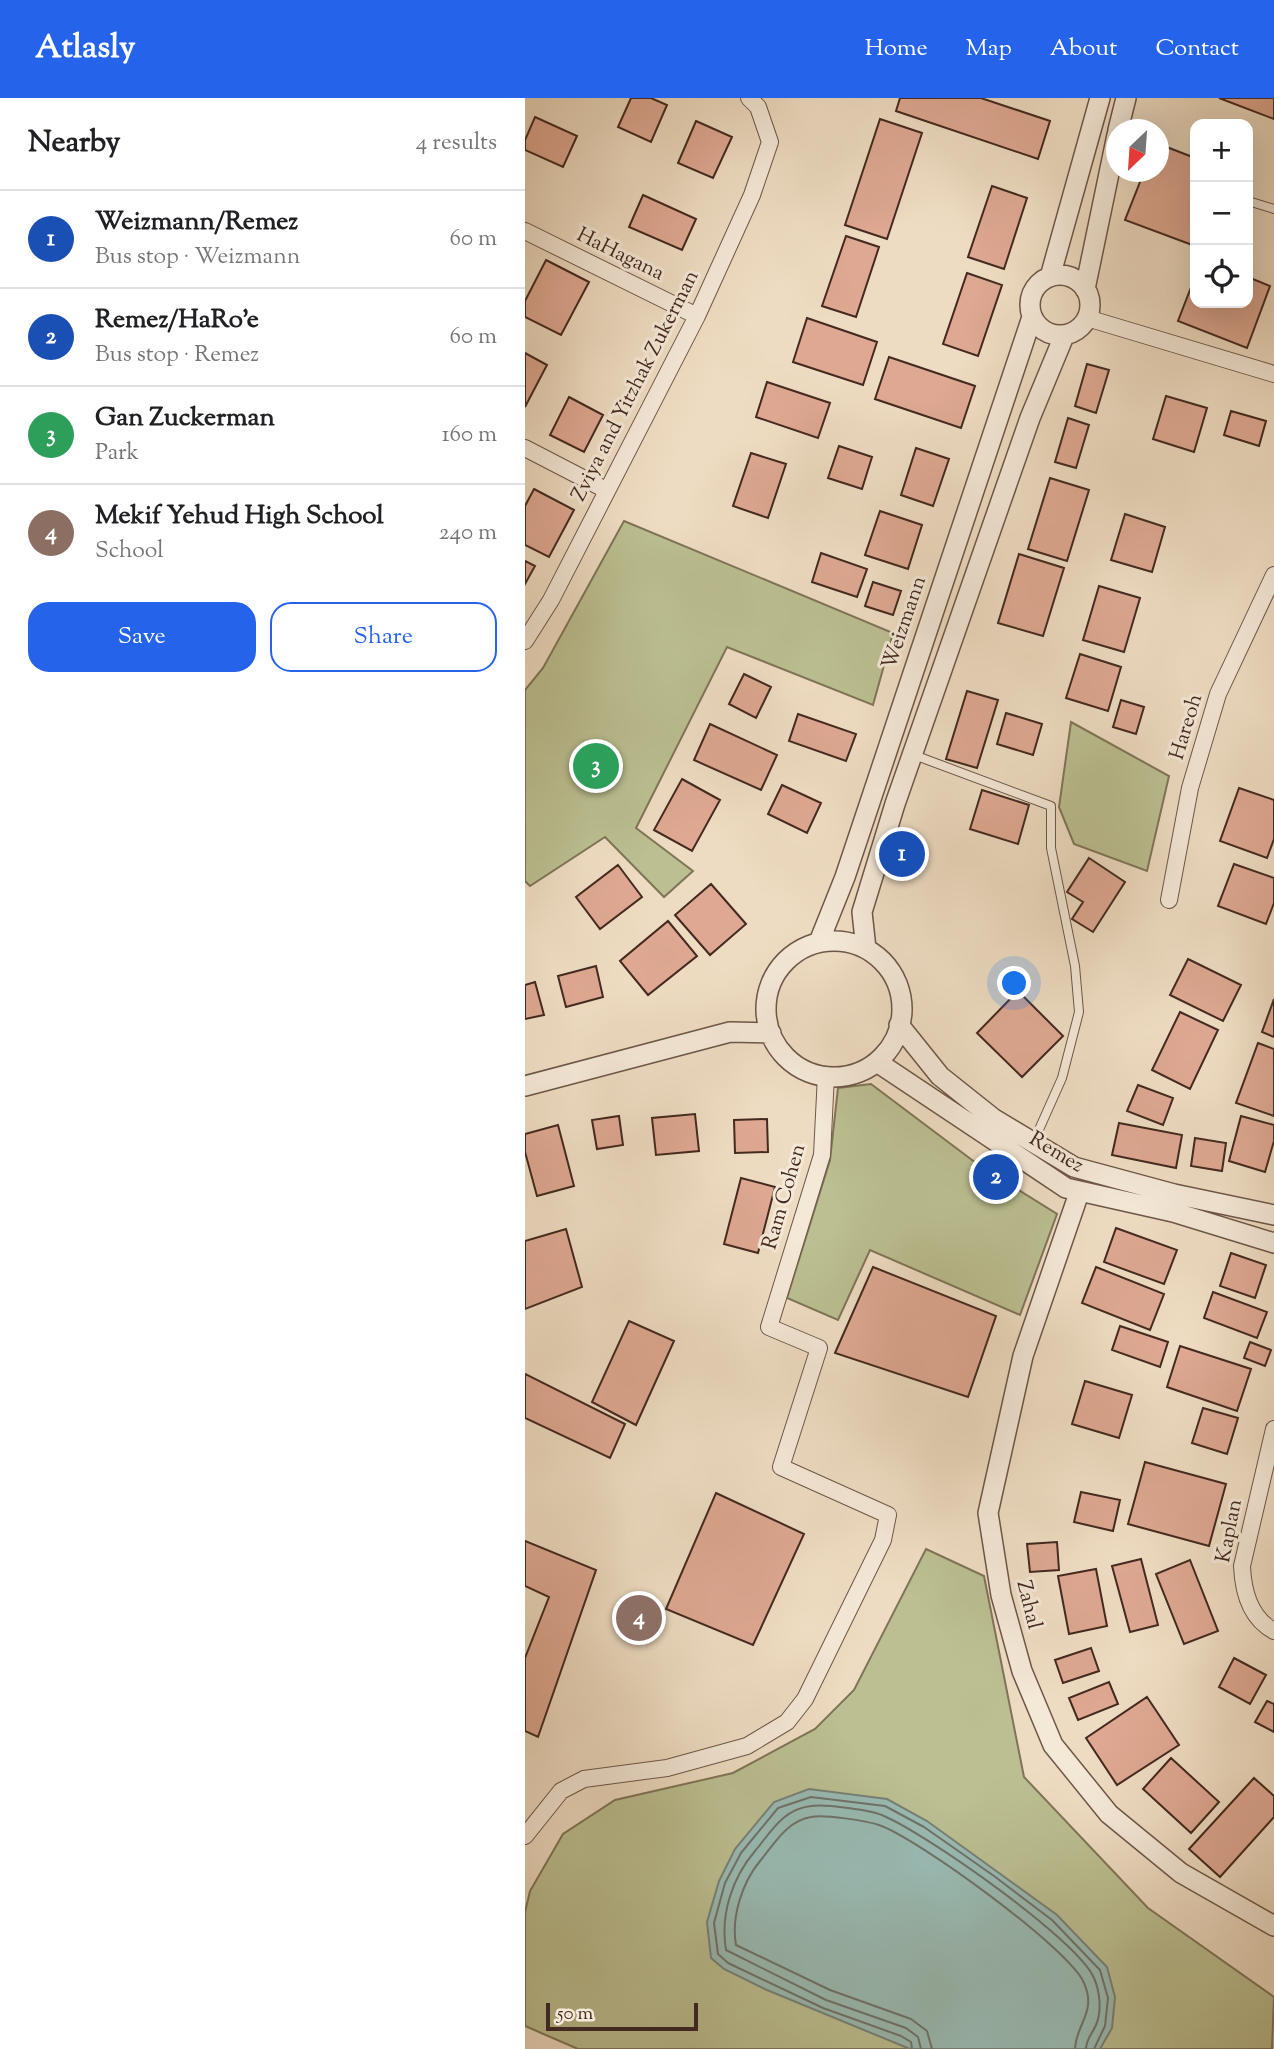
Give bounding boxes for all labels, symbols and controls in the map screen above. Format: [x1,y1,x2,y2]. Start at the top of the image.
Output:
text: Atlasly [35,25,135,73]
text: Home [865,32,928,66]
text: Map [966,32,1012,66]
text: About [1050,32,1117,66]
text: Contact [1155,32,1239,66]
north arrow [1106,119,1169,182]
map controls [1190,119,1253,308]
button: + [1190,119,1253,182]
text: Nearby [28,122,120,165]
text: 4 results [416,127,497,160]
button: − [1190,182,1253,245]
text: Weizmann/Remez [95,204,298,241]
street label: HaHagana [571,221,669,289]
text: 1 [47,223,55,256]
text: 60 m [449,223,497,256]
text: Bus stop · Weizmann [95,241,300,274]
button: locate [1190,245,1253,308]
street label: Zviya and Yitzhak Zukerman [565,265,707,507]
text: Remez/HaRo'e [95,302,259,339]
text: 2 [46,321,56,354]
text: 60 m [449,321,497,354]
text: Bus stop · Remez [95,339,259,372]
text: Gan Zuckerman [95,400,275,437]
text: 3 [46,419,56,452]
text: 160 m [442,419,497,452]
text: Park [95,437,139,470]
text: Mekif Yehud High School [95,498,384,535]
text: 4 [45,517,57,550]
text: 240 m [439,517,497,550]
text: School [95,535,164,568]
street label: Weizmann [875,572,935,674]
button: Save [28,602,256,672]
button: Share [270,602,497,672]
street label: Hareoh [1163,690,1211,764]
pin: 3 [573,740,619,792]
pin: 1 [879,828,925,880]
your location [997,966,1031,1000]
street label: Remez [1023,1125,1089,1181]
street label: Ram Cohen [756,1141,814,1253]
pin: 2 [973,1151,1019,1203]
street label: Kaplan [1209,1497,1251,1565]
street label: Zahal [1007,1577,1049,1633]
pin: 4 [616,1592,662,1644]
scale bar [546,2000,698,2032]
text: 50 m [557,2001,593,2028]

